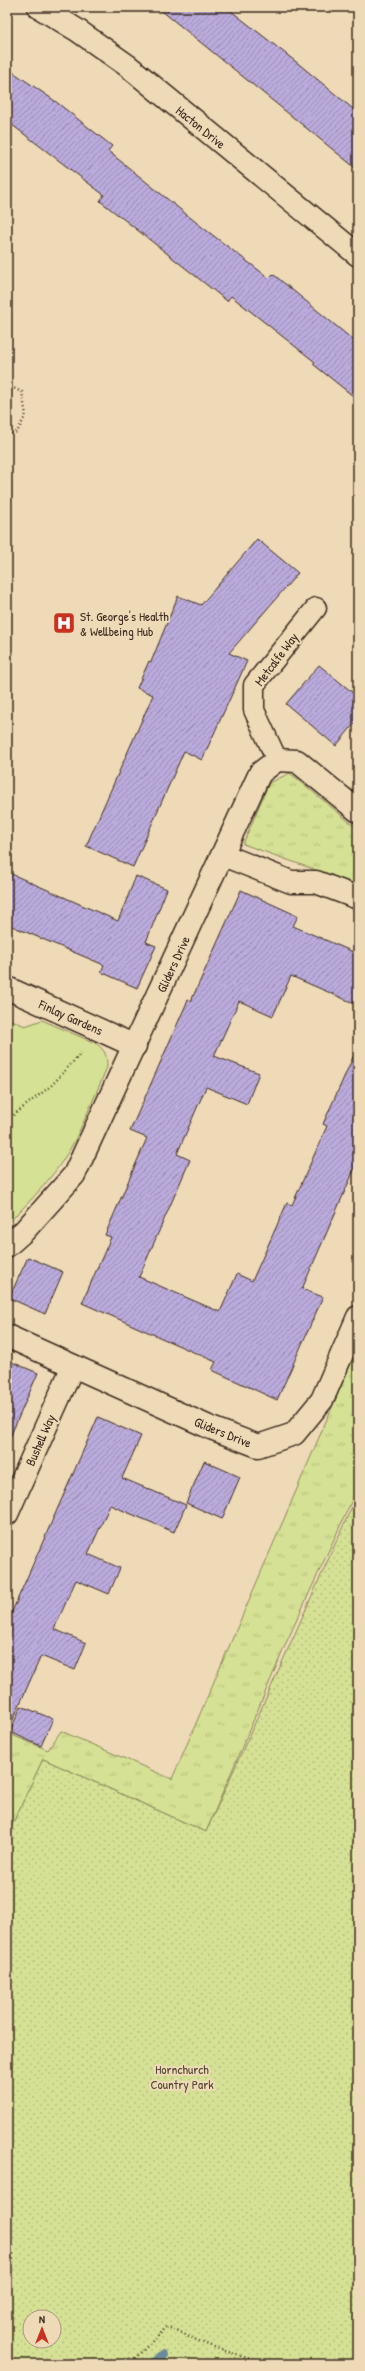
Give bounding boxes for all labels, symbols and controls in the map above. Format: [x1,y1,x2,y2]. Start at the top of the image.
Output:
street label: Hacton Drive [172,101,230,153]
place label: St. George's Health & Wellbeing Hub [80,607,169,640]
hospital icon: St. George's Health & Wellbeing Hub [51,610,77,636]
street label: Metcalfe Way [250,628,302,689]
street label: Gliders Drive [152,933,194,995]
street label: Finlay Gardens [35,995,106,1039]
street label: Bushell Way [21,1411,60,1469]
street label: Gliders Drive [192,1412,254,1452]
park label: Hornchurch Country Park [150,2060,214,2093]
north arrow [22,2309,62,2349]
text: N [39,2312,45,2326]

